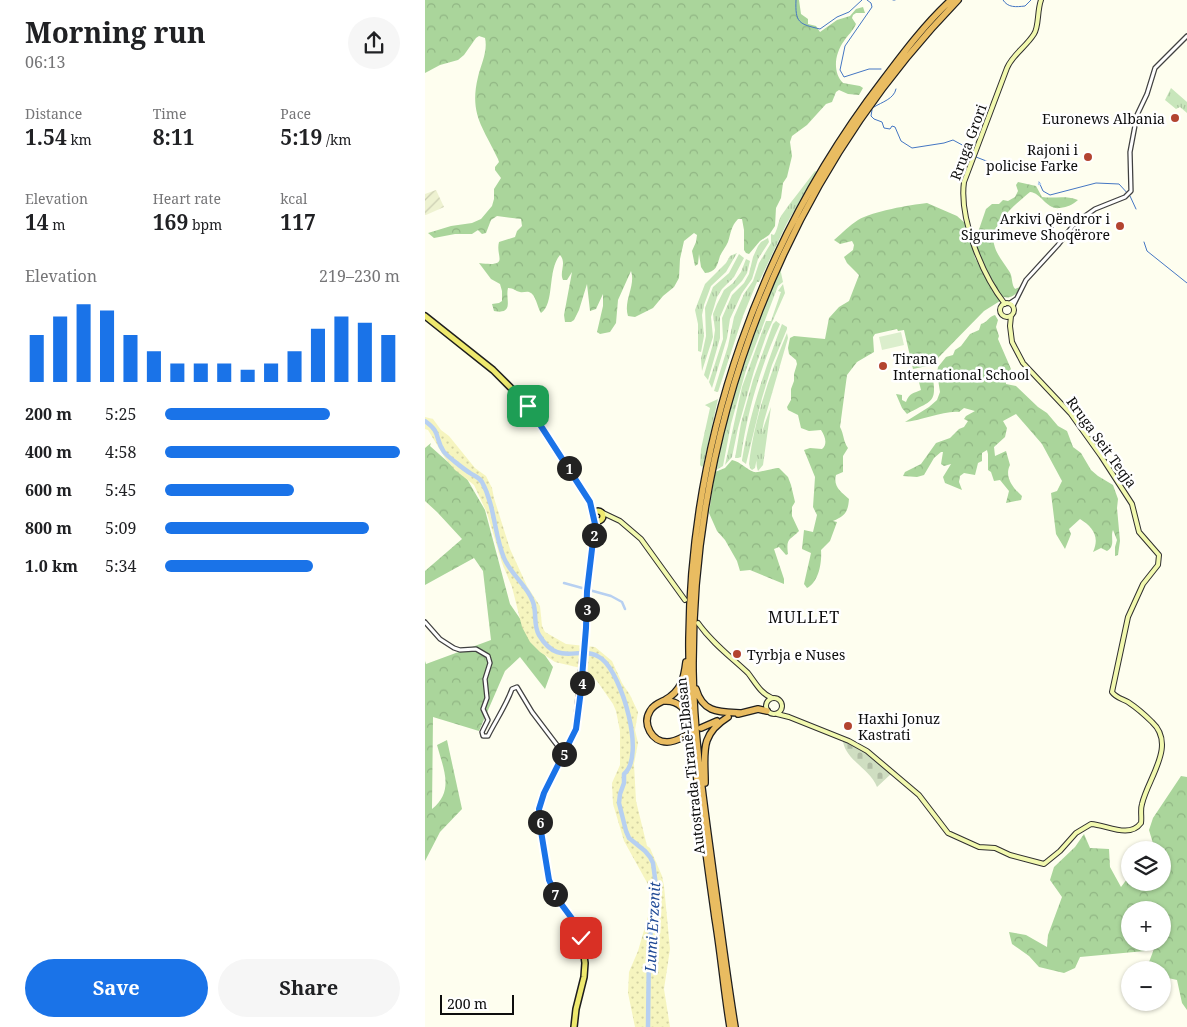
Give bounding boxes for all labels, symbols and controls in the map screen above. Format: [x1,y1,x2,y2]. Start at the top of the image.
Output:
text: Morning run [25,13,206,51]
button: share [348,17,400,69]
text: 06:13 [25,51,65,73]
street label: Rruga Grori [945,101,991,183]
text: Distance [25,104,82,123]
text: Time [153,104,186,123]
text: Pace [280,104,311,123]
place label: Euronews Albania [1042,109,1165,128]
marker: Euronews Albania [1169,112,1181,124]
text: 1.54 [25,123,67,151]
text: 8:11 [153,123,195,151]
text: 5:19 [280,123,322,151]
text: km [67,130,92,149]
text: /km [322,130,351,149]
place label: Rajoni i policise Farke [986,140,1079,175]
marker: Rajoni i policise Farke [1082,151,1094,163]
text: Elevation [25,189,88,208]
text: Heart rate [153,189,221,208]
text: kcal [280,189,307,208]
text: 14 [25,208,49,236]
text: 169 [153,208,188,236]
text: 117 [280,208,316,236]
place label: Arkivi Qëndror i Sigurimeve Shoqërore [961,209,1111,244]
text: m [49,215,66,234]
text: bpm [188,215,222,234]
marker: Arkivi Qëndror i Sigurimeve Shoqërore [1114,220,1126,232]
text: Elevation [25,265,97,287]
text: 219–230 m [319,265,400,287]
place label: Tirana International School [893,349,1030,384]
marker: Tirana International School [877,360,889,372]
pin [507,385,549,427]
icon: arrive [514,392,542,420]
street label: Rruga Seit Teqja [1063,393,1141,491]
text: 200 m [25,403,72,425]
text: 5:25 [105,403,136,425]
text: 400 m [25,441,72,463]
text: 4:58 [105,441,136,463]
pin: 1 [557,456,581,480]
text: 1 [566,459,573,478]
text: 600 m [25,479,72,501]
text: 5:45 [105,479,136,501]
text: 800 m [25,517,72,539]
text: 5:09 [105,517,136,539]
pin: 2 [581,522,607,548]
text: 2 [591,526,598,545]
text: 1.0 km [25,555,78,577]
text: 5:34 [105,555,136,577]
pin: 3 [575,596,599,622]
text: 3 [584,600,591,619]
district label: MULLET [768,606,840,628]
place label: Tyrbja e Nuses [747,645,845,664]
marker: Tyrbja e Nuses [731,648,743,660]
pin: 4 [569,670,595,696]
text: 4 [579,674,586,693]
street label: Autostrada Tiranë-Elbasan [671,677,709,855]
place label: Haxhi Jonuz Kastrati [858,709,940,744]
marker: Haxhi Jonuz Kastrati [842,720,854,732]
pin: 5 [551,742,577,766]
text: 5 [561,745,568,764]
pin: 6 [527,810,553,834]
text: 6 [537,813,544,832]
map controls [1121,841,1171,1011]
button: layers [1121,841,1171,891]
water label: Lumi Erzenit [640,881,664,974]
pin: 7 [543,882,567,906]
text: 7 [552,885,559,904]
button: + [1121,901,1171,951]
pin [560,917,602,959]
icon: check [567,924,595,952]
button: Save [25,959,208,1017]
button: Share [218,959,400,1017]
button: − [1121,961,1171,1011]
scale bar [440,992,514,1015]
text: 200 m [447,994,487,1013]

